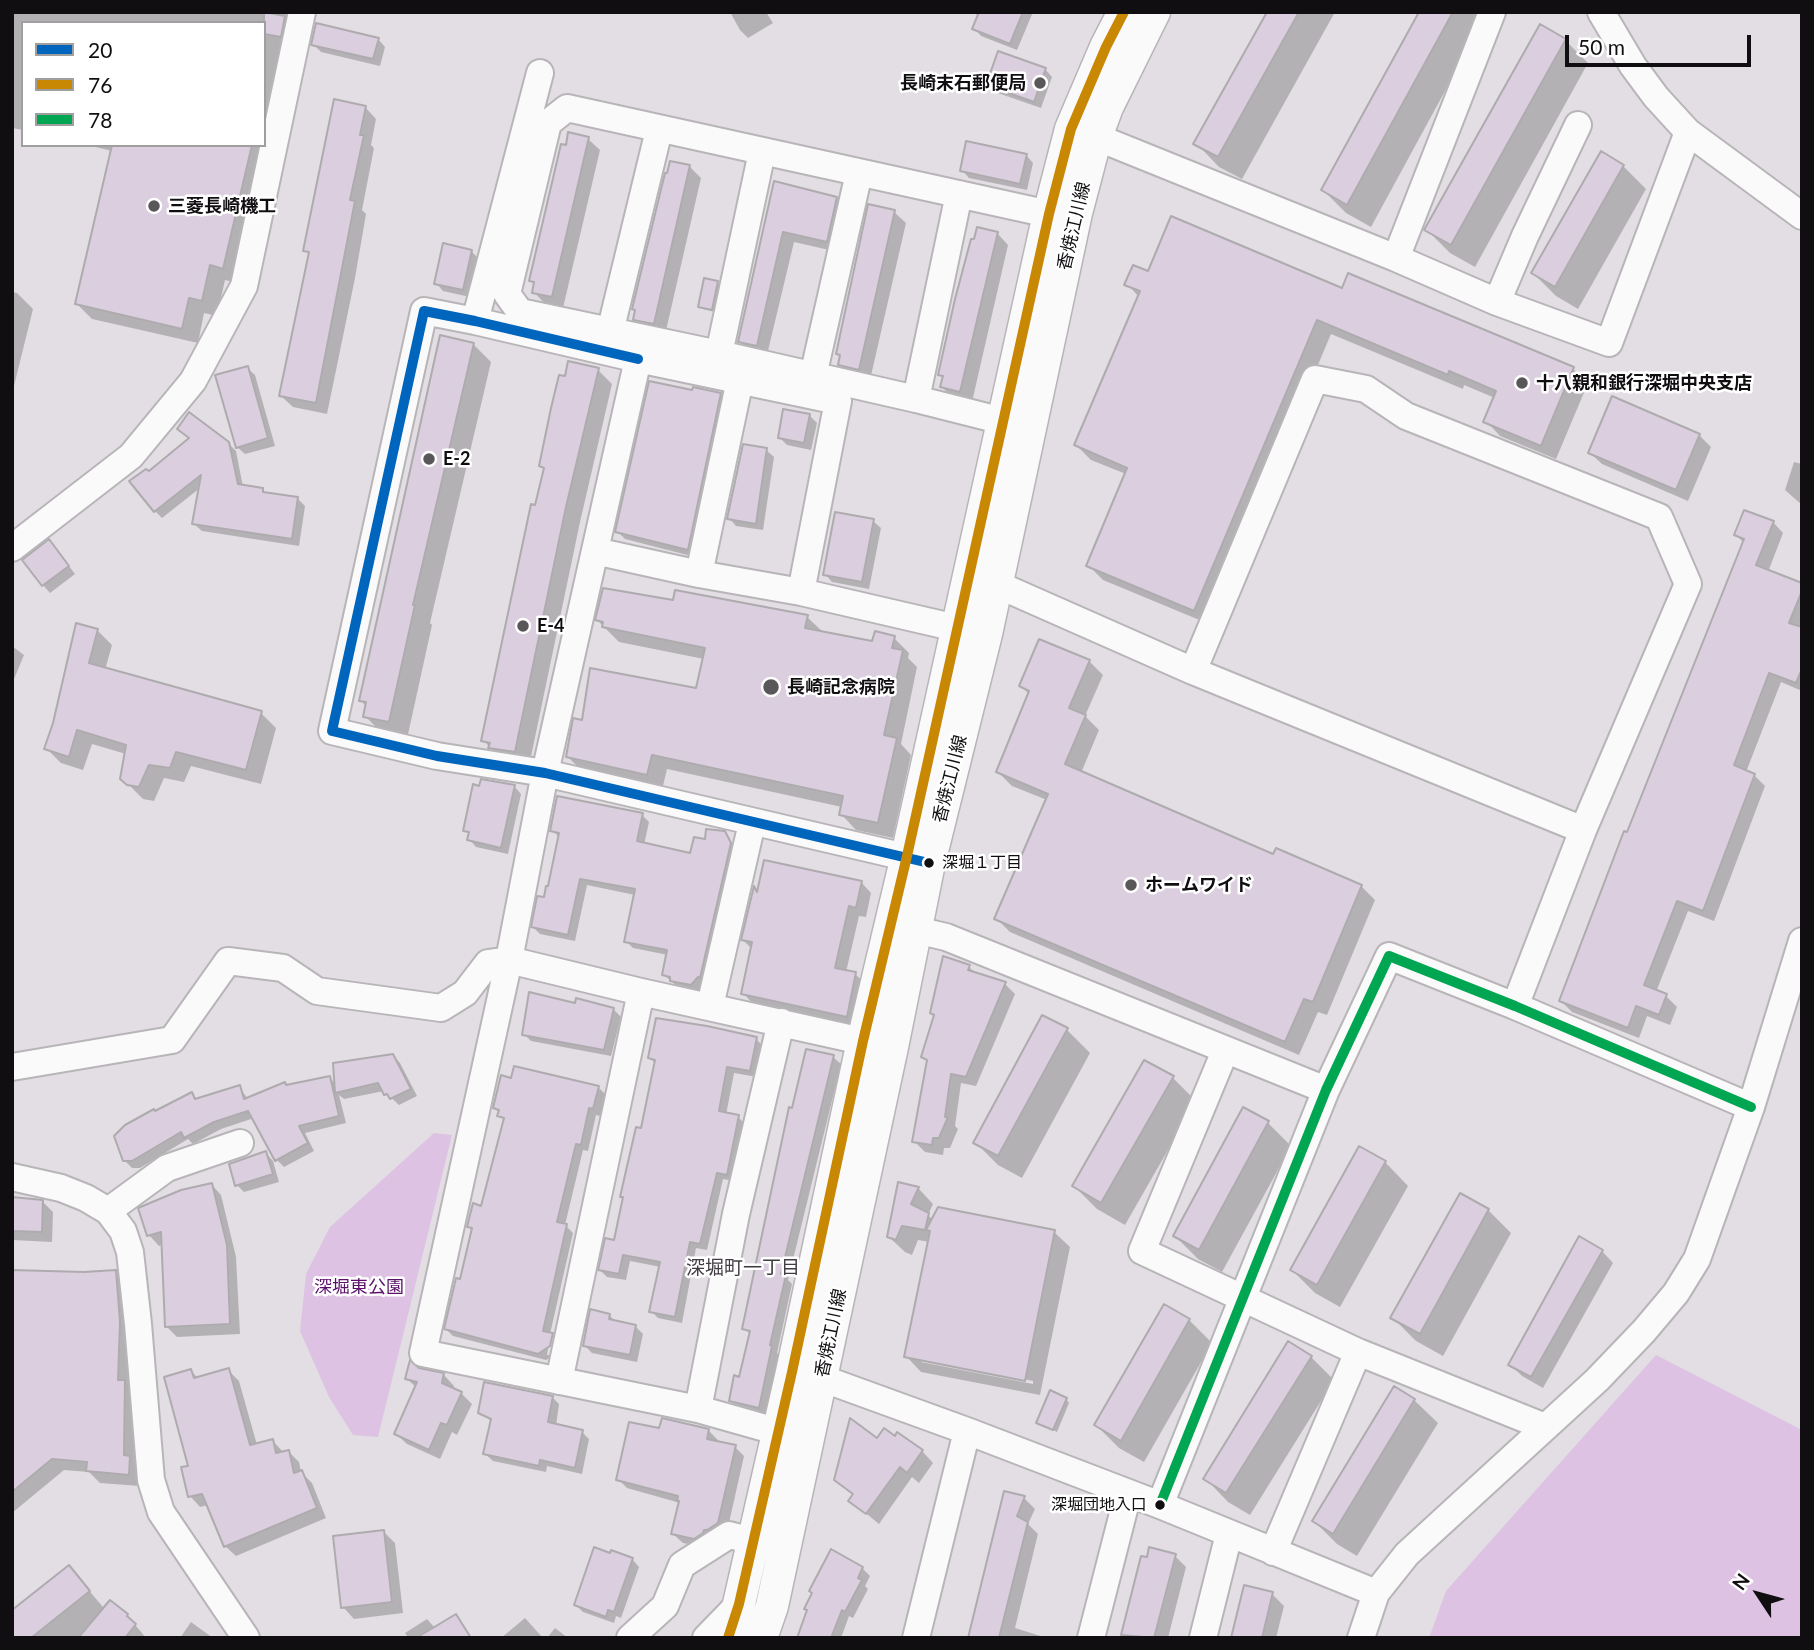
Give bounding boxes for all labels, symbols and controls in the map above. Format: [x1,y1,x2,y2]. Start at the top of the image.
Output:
legend [21,21,266,147]
scale bar [1569,21,1755,65]
text: 50 m [1578,34,1625,59]
text: 20 [88,37,112,62]
text: 76 [88,72,112,97]
place label: 長崎末石郵便局 [900,72,1026,94]
marker: 長崎末石郵便局 [1032,75,1048,91]
text: 78 [88,107,112,132]
street label: 香焼江川線 [1053,180,1095,272]
place label: 三菱長崎機工 [168,195,276,217]
marker: 三菱長崎機工 [146,198,162,214]
place label: 十八親和銀行深堀中央支店 [1536,372,1752,394]
marker: 十八親和銀行深堀中央支店 [1514,375,1530,391]
place label: E-2 [443,448,471,470]
marker: E-2 [421,451,437,467]
place label: E-4 [537,615,565,637]
marker: E-4 [515,618,531,634]
place label: 長崎記念病院 [787,676,895,698]
marker: 長崎記念病院 [761,677,781,697]
street label: 香焼江川線 [929,733,971,825]
place label: 深堀１丁目 [942,853,1022,873]
marker: 深堀１丁目 [922,856,936,870]
place label: ホームワイド [1145,874,1253,896]
marker: ホームワイド [1123,877,1139,893]
district label: 深堀町一丁目 [686,1257,800,1279]
park label: 深堀東公園 [314,1276,404,1298]
street label: 香焼江川線 [811,1287,851,1379]
place label: 深堀団地入口 [1051,1495,1147,1515]
marker: 深堀団地入口 [1153,1498,1167,1512]
north arrow [1723,1559,1793,1629]
text: N [1727,1569,1754,1594]

